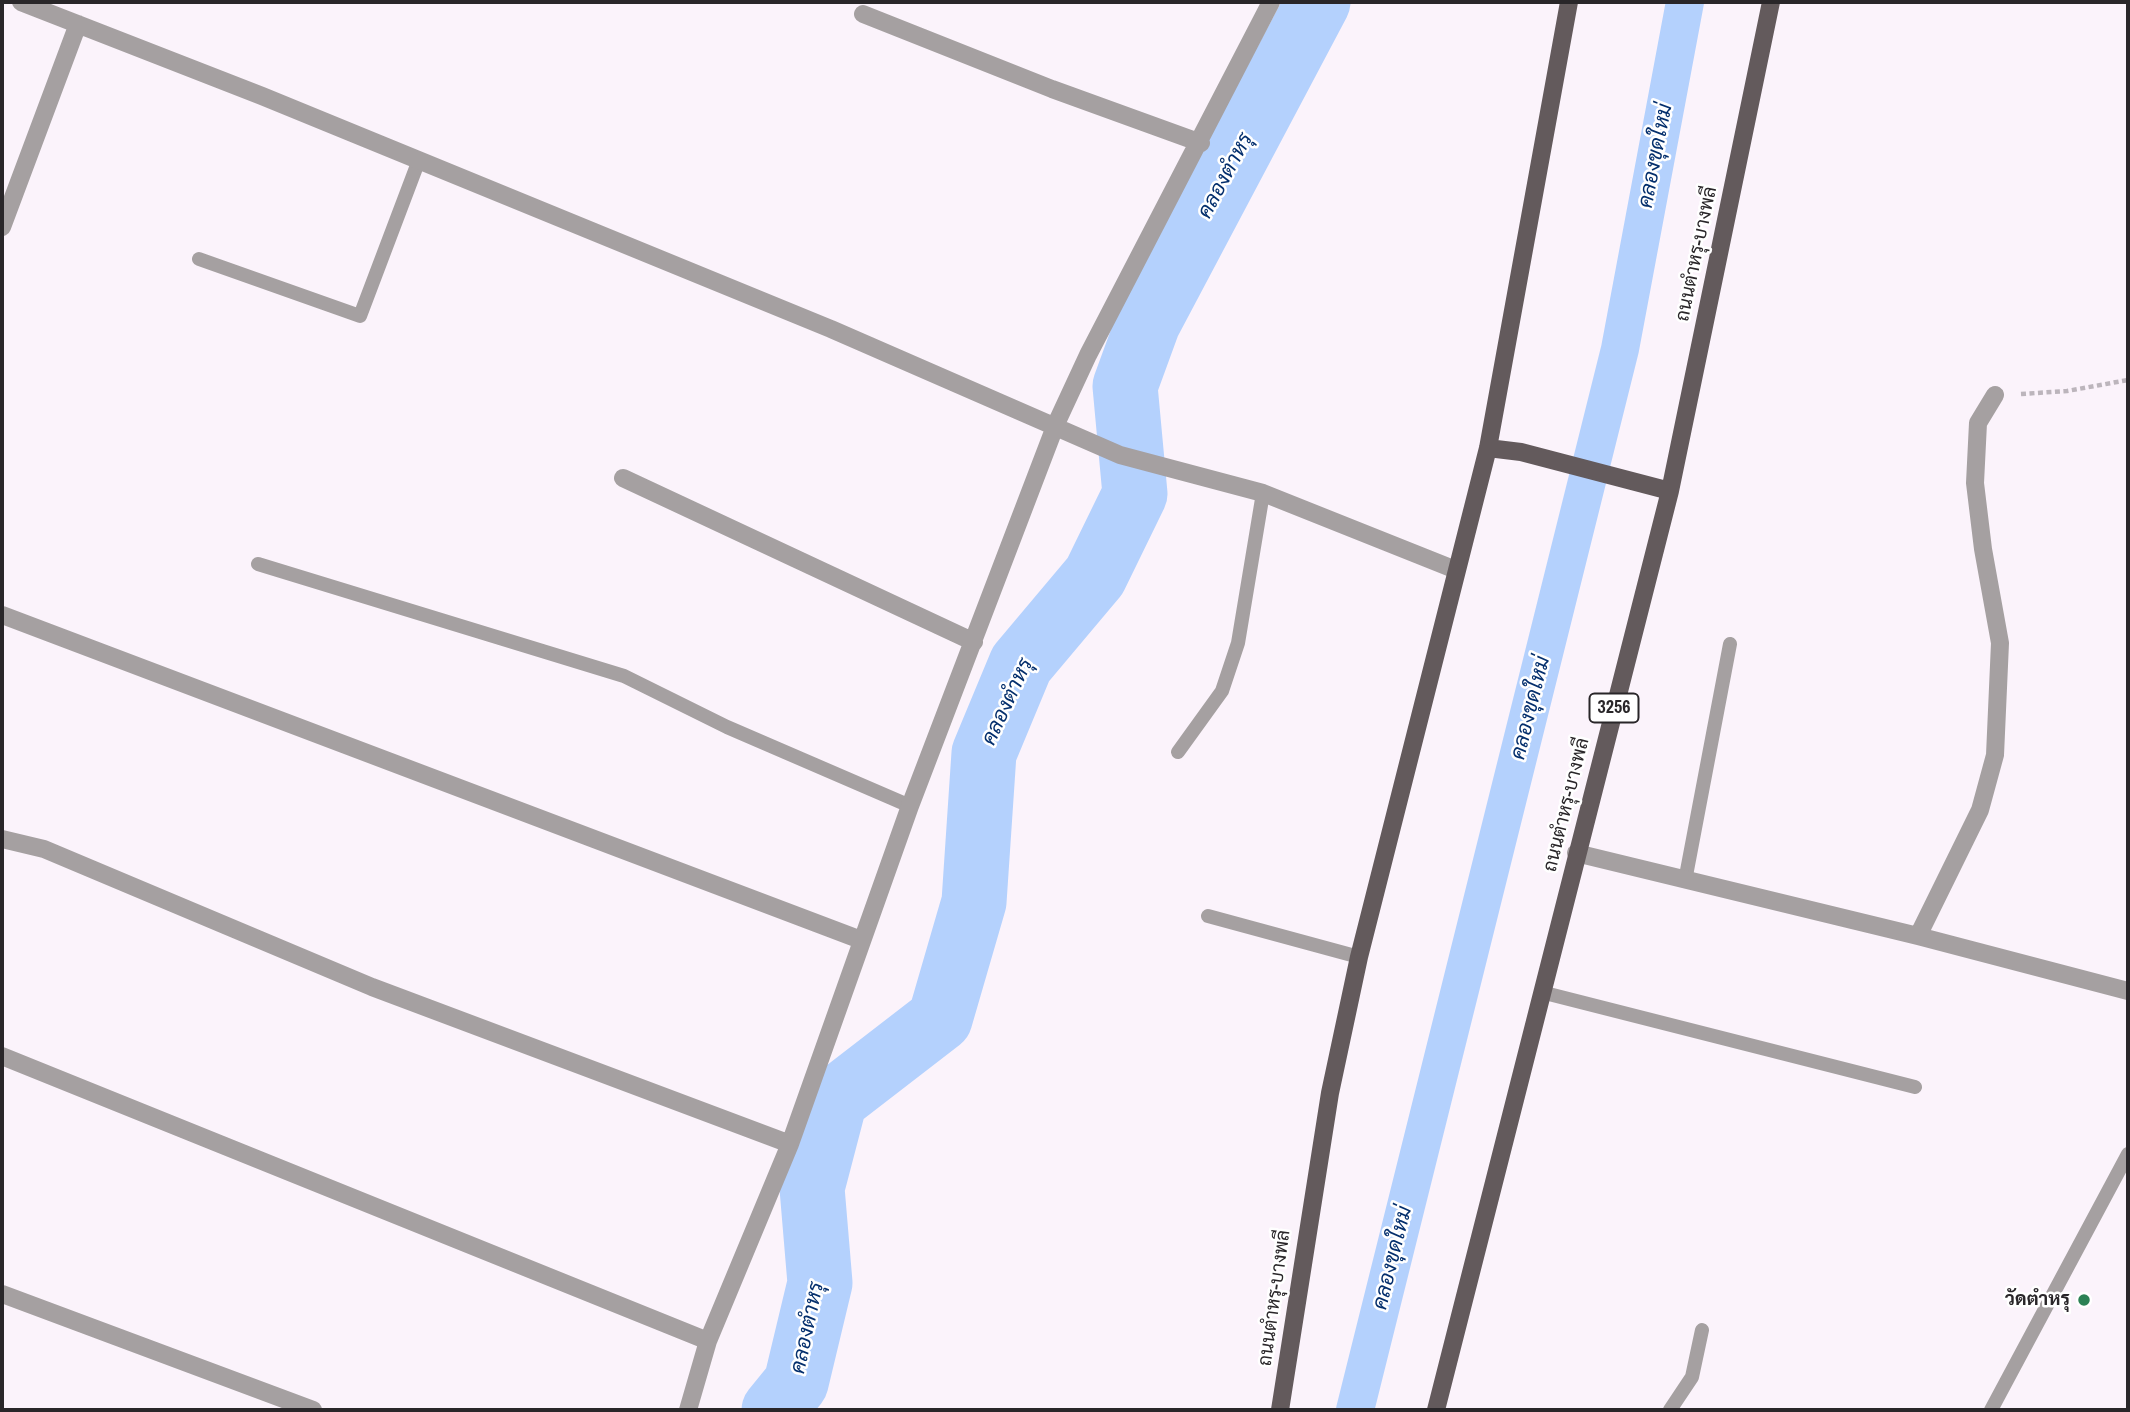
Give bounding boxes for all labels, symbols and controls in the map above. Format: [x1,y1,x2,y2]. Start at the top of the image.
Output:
water label: คลองขุดใหม่ [1634,102,1678,210]
water label: คลองตำหรุ [1193,129,1259,223]
street label: ถนนตำหรุ-บางพลี [1672,185,1722,323]
water label: คลองตำหรุ [977,654,1039,750]
water label: คลองขุดใหม่ [1506,654,1556,762]
road number: 3256 [1590,694,1638,722]
street label: ถนนตำหรุ-บางพลี [1539,736,1595,874]
water label: คลองขุดใหม่ [1368,1204,1418,1312]
street label: ถนนตำหรุ-บางพลี [1254,1228,1296,1368]
water label: คลองตำหรุ [786,1280,830,1376]
place label: วัดตำหรุ [2005,1289,2070,1311]
marker: วัดตำหรุ [2076,1292,2092,1308]

